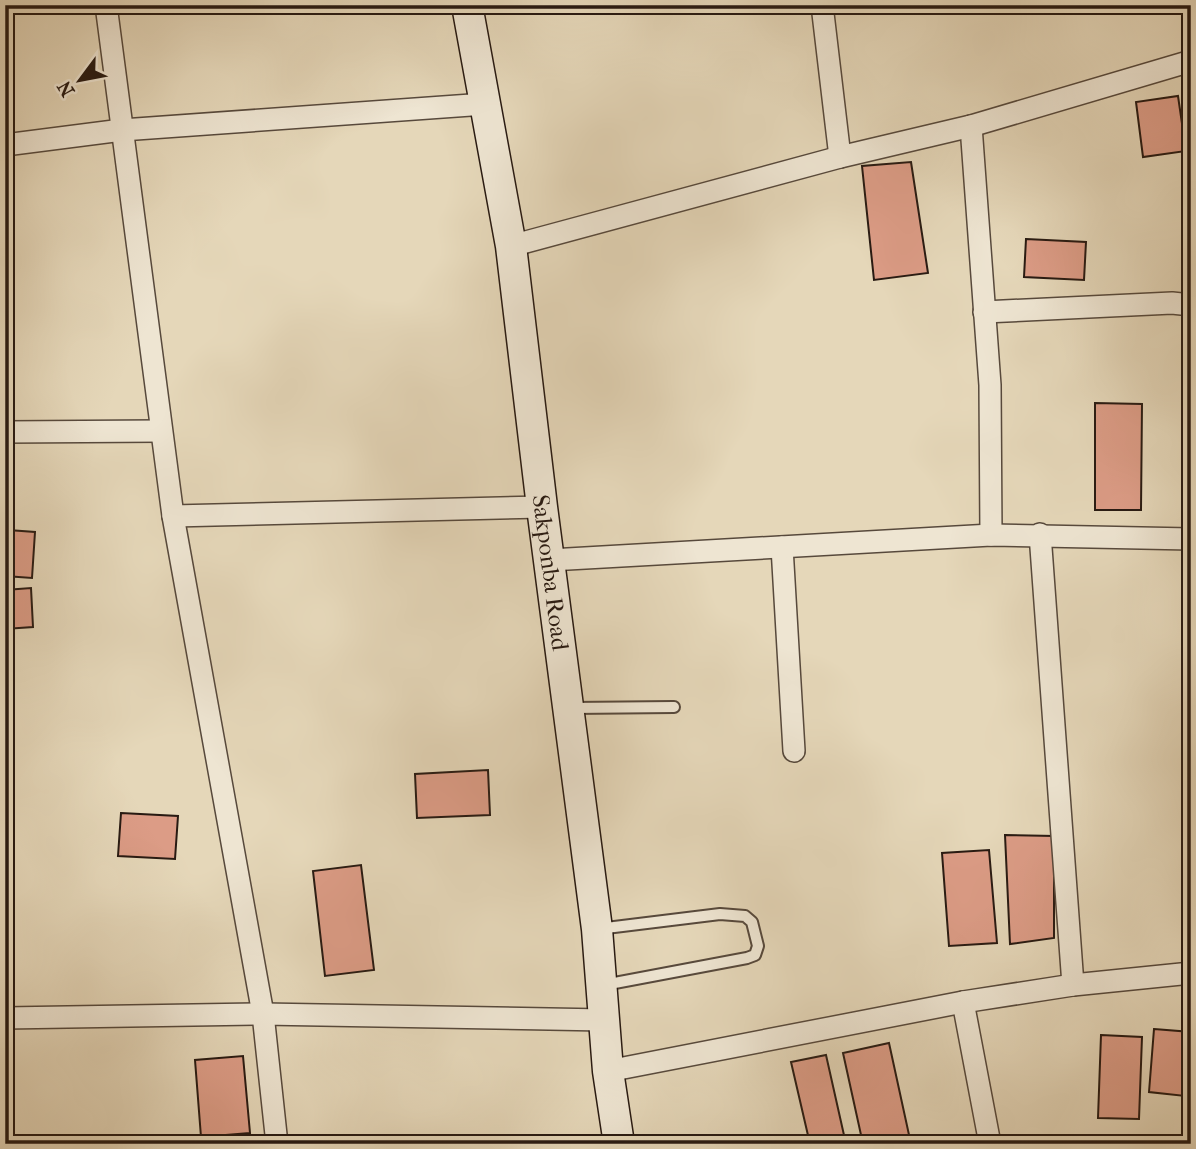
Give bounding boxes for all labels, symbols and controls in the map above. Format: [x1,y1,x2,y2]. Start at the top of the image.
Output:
north arrow [46,46,116,116]
text: N [53,76,80,100]
street label: Sakponba Road [527,493,575,653]

